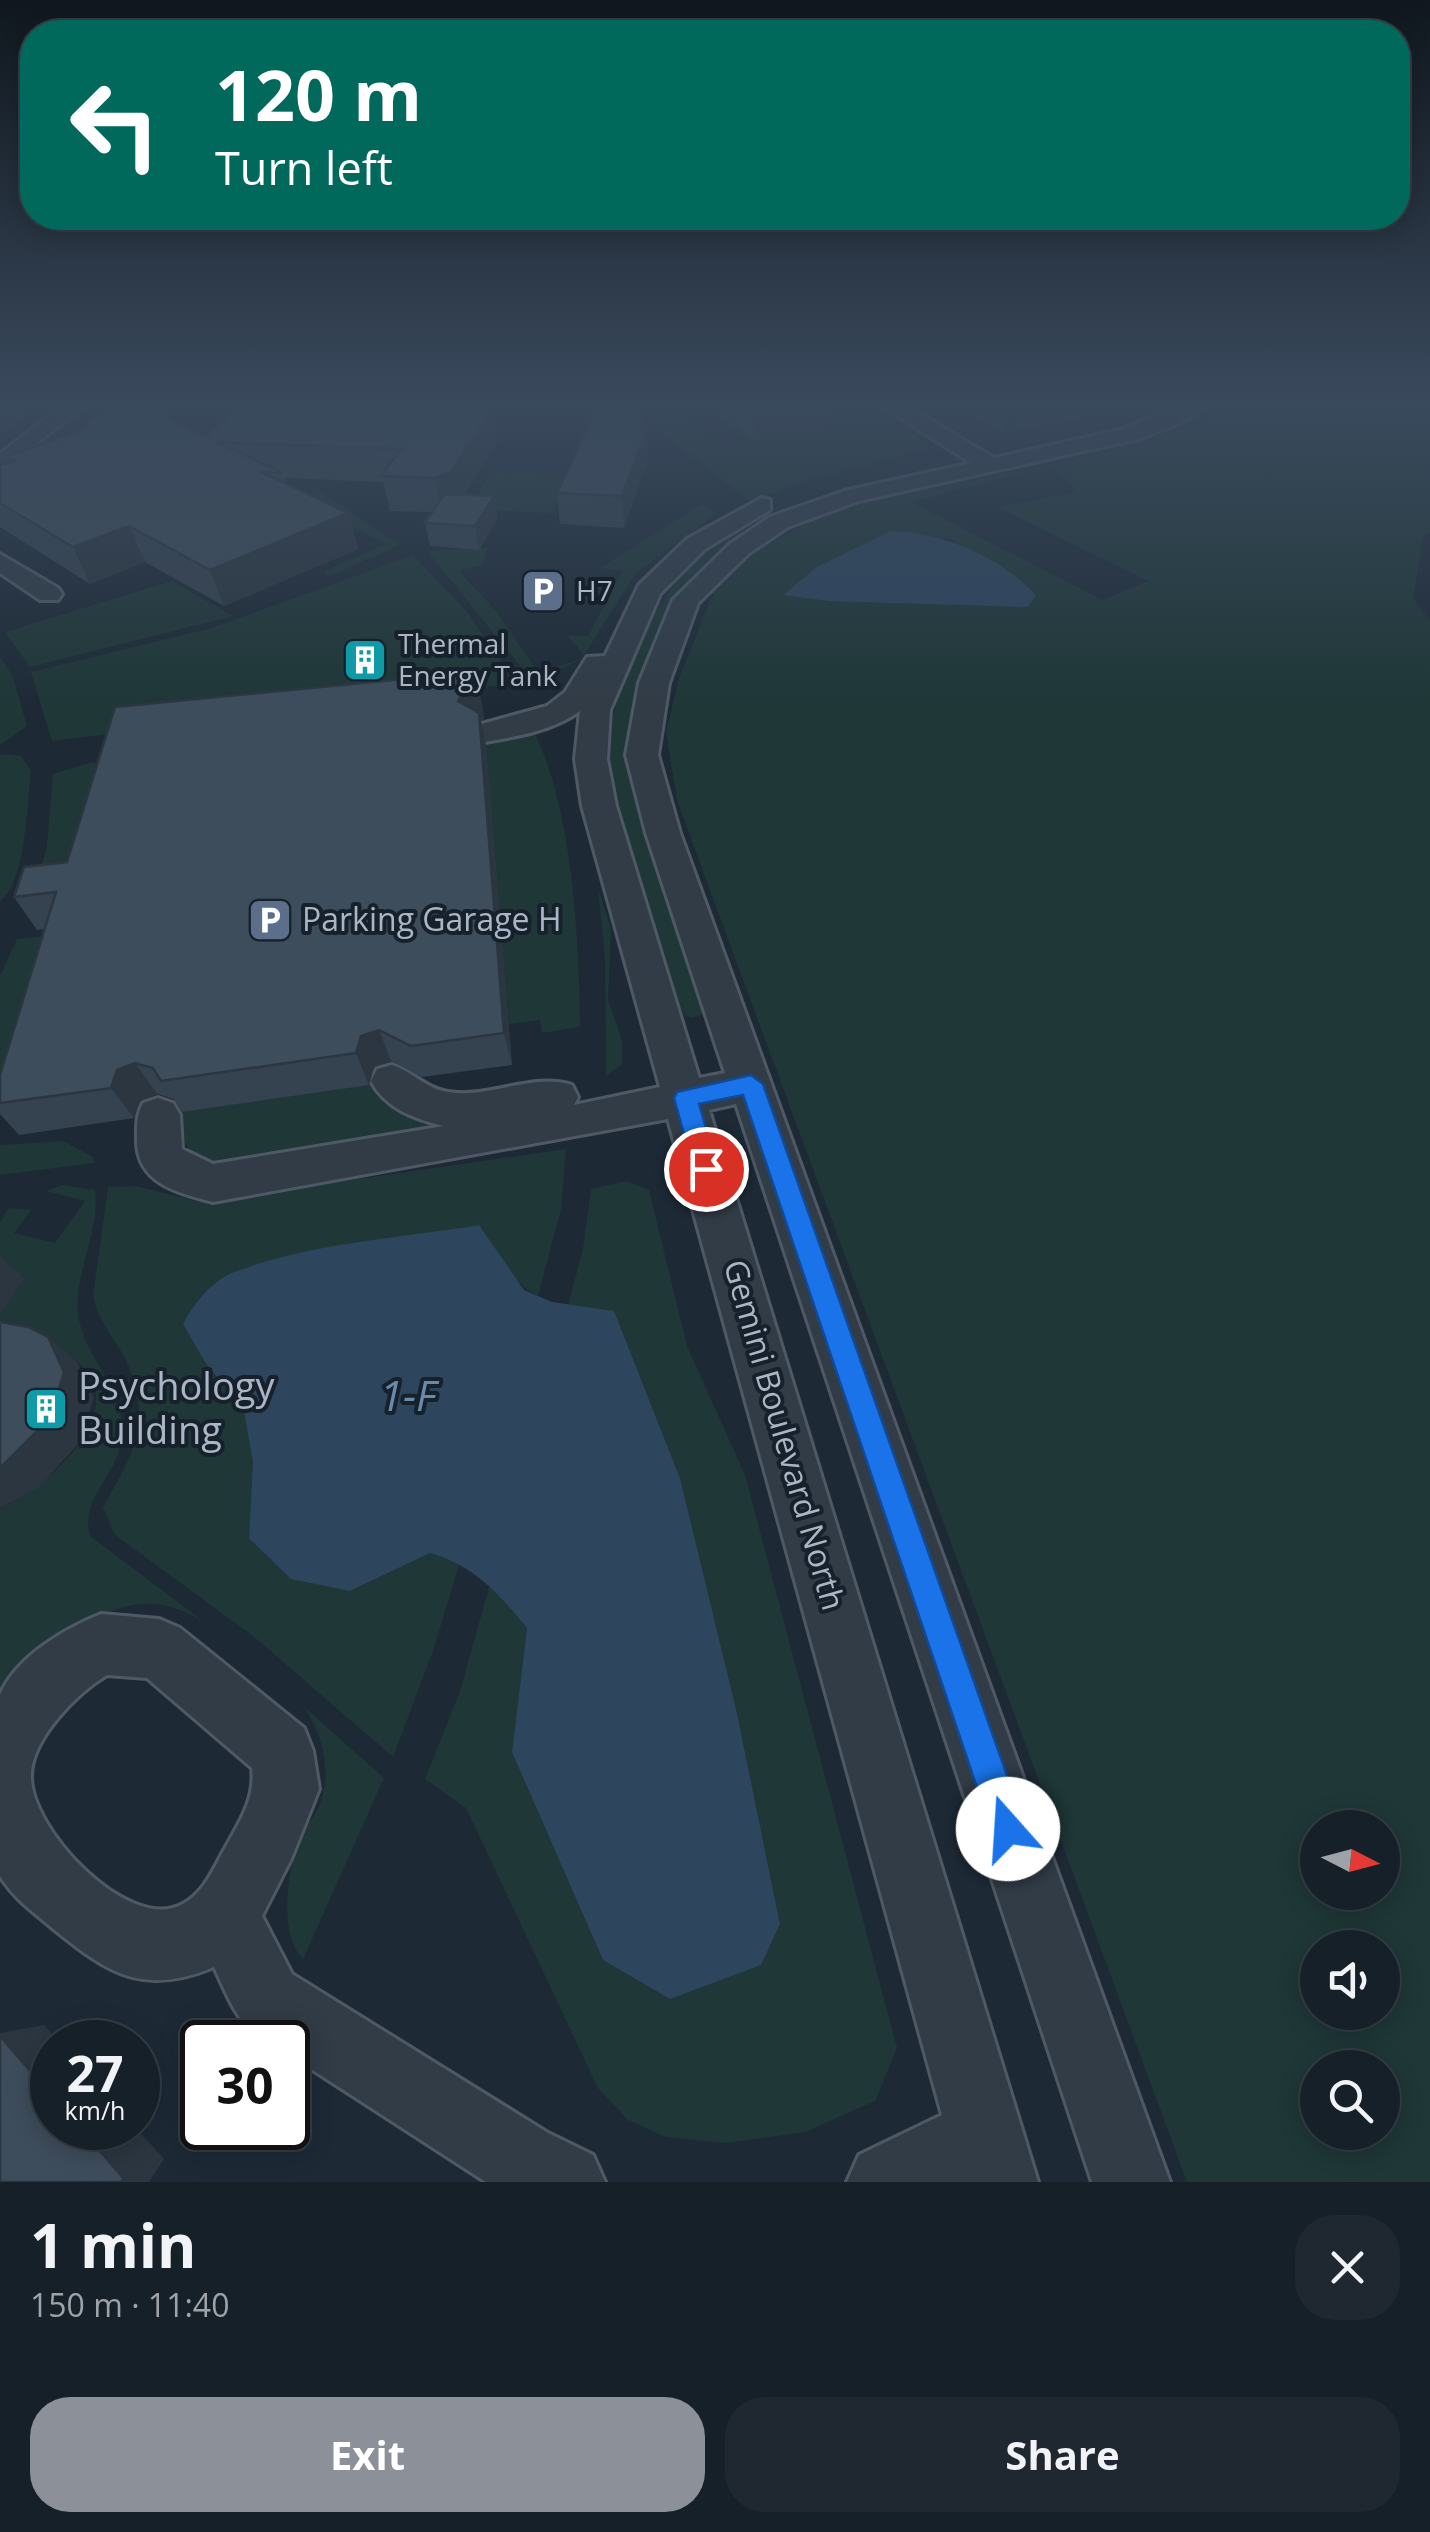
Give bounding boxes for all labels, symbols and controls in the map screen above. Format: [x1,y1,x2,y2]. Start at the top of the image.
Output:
text: 120 m [215,46,422,142]
icon: left [50,60,180,190]
text: Turn left [215,137,393,198]
parking icon: H7 [520,568,566,614]
place label: H7 [576,571,613,609]
place label: Thermal Energy Tank [398,624,558,694]
building icon: Thermal Energy Tank [342,637,388,683]
parking icon: Parking Garage H [247,897,293,943]
place label: Parking Garage H [302,897,561,940]
pin [664,1127,749,1212]
icon: arrive [679,1142,734,1197]
street label: Gemini Boulevard North [715,1254,856,1615]
place label: Psychology Building [78,1359,275,1455]
water label: 1-F [380,1366,440,1423]
building icon: Psychology Building [23,1386,69,1432]
position arrow [956,1777,1060,1881]
north arrow [1300,1810,1400,1910]
map controls [1300,1810,1400,2150]
button: sound [1300,1930,1400,2030]
speed limit sign: 30 [180,2020,310,2150]
text: 27 [66,2039,124,2107]
button: search [1300,2050,1400,2150]
text: km/h [65,2093,125,2127]
text: 1 min [30,2204,197,2286]
button: close [1295,2215,1400,2320]
text: 150 m · 11:40 [30,2283,229,2326]
button: Exit [30,2397,705,2512]
button: Share [725,2397,1400,2512]

